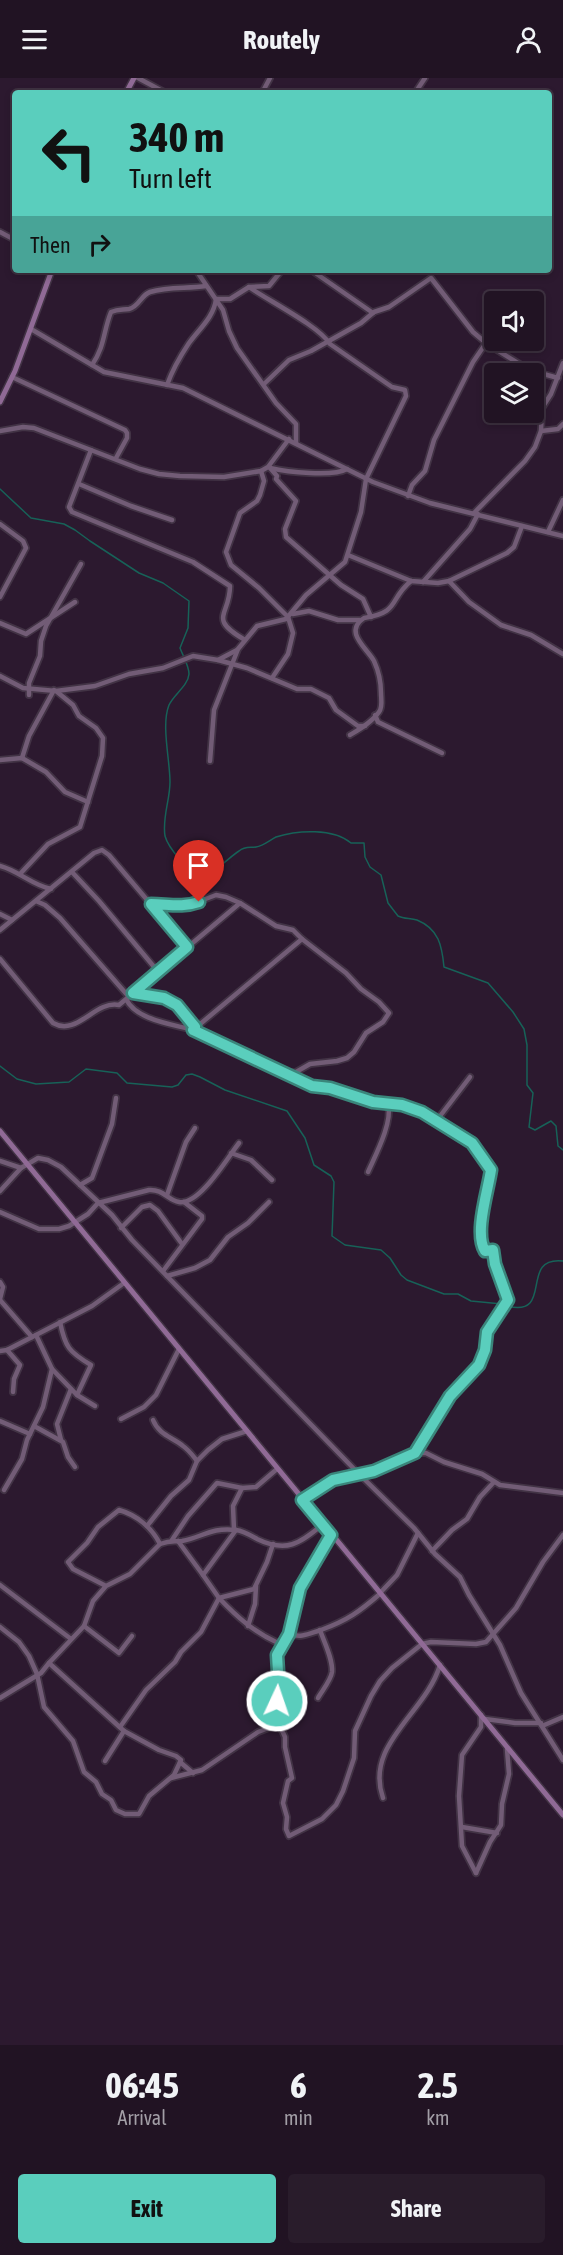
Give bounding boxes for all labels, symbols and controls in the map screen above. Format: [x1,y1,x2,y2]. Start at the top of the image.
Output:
icon: menu [18,23,51,56]
icon: person [512,23,545,56]
text: Routely [243,24,320,55]
text: 340 m [129,113,224,161]
icon: left [30,114,108,192]
text: Turn left [129,163,212,194]
icon: right [83,228,116,261]
text: Then [30,232,71,258]
map controls [484,291,544,423]
button: sound [484,291,544,351]
button: layers [484,363,544,423]
pin [173,840,224,902]
icon: arrive [182,849,215,882]
position arrow [245,1669,309,1733]
text: 06:45 [105,2064,179,2106]
text: 6 [290,2064,307,2106]
text: 2.5 [418,2064,458,2106]
text: Arrival [118,2106,166,2129]
text: min [284,2106,313,2129]
text: km [426,2106,449,2129]
button: Exit [18,2174,276,2243]
button: Share [288,2174,545,2243]

